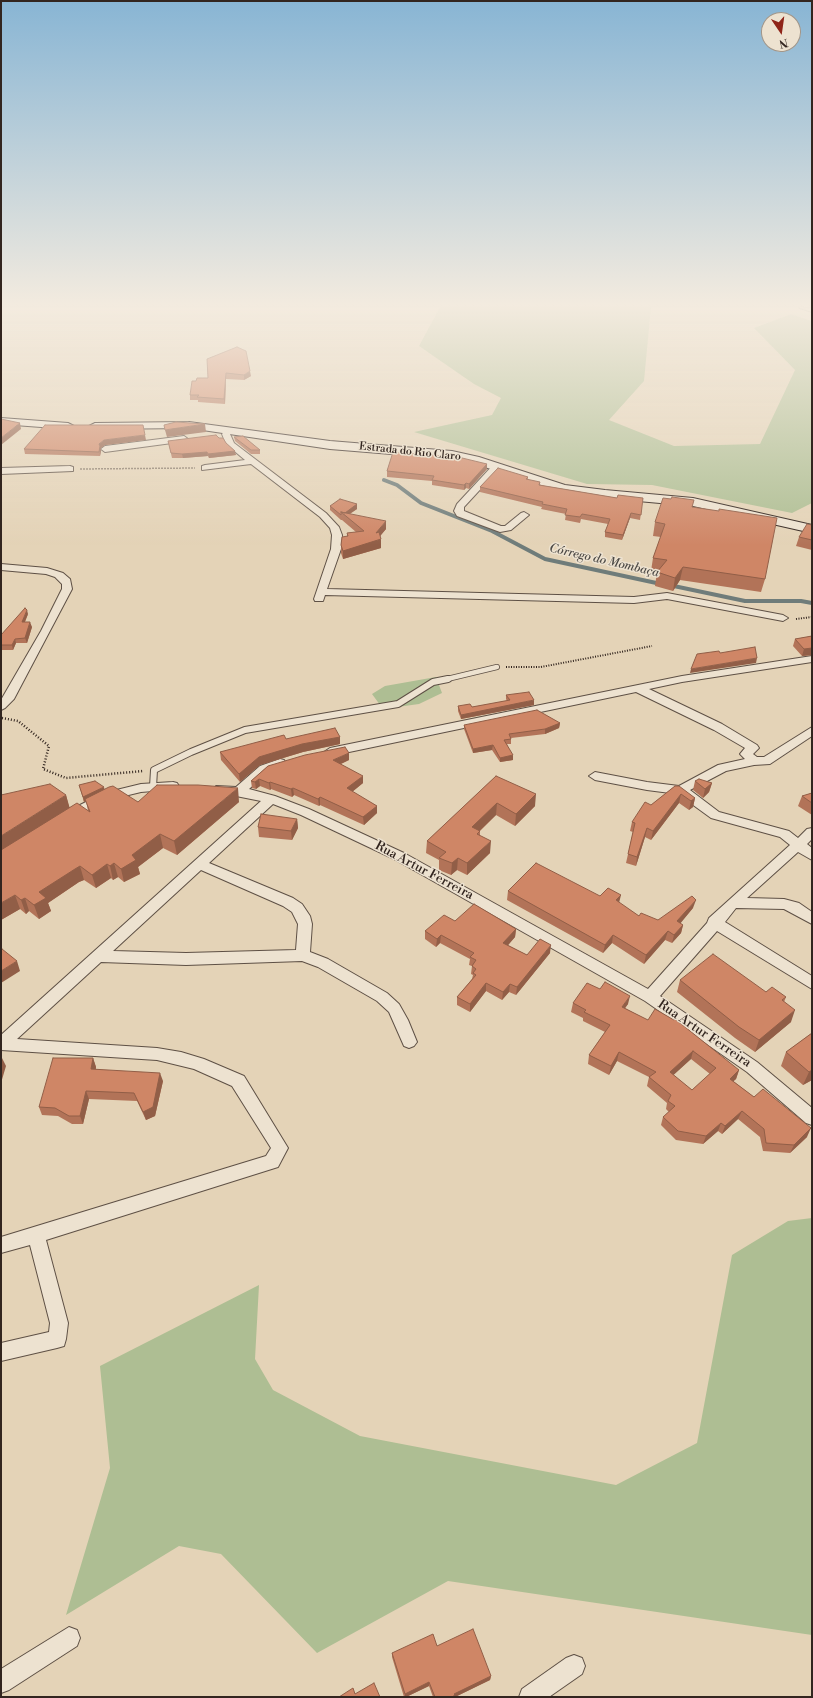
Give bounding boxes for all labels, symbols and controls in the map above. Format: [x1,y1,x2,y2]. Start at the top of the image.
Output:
north arrow [761,12,801,52]
text: N [778,35,789,51]
street label: Estrada do Rio Claro [358,440,462,464]
water label: Córrego do Mombaça [548,541,660,581]
street label: Rua Artur Ferreira [372,838,476,904]
street label: Rua Artur Ferreira [654,997,754,1071]

